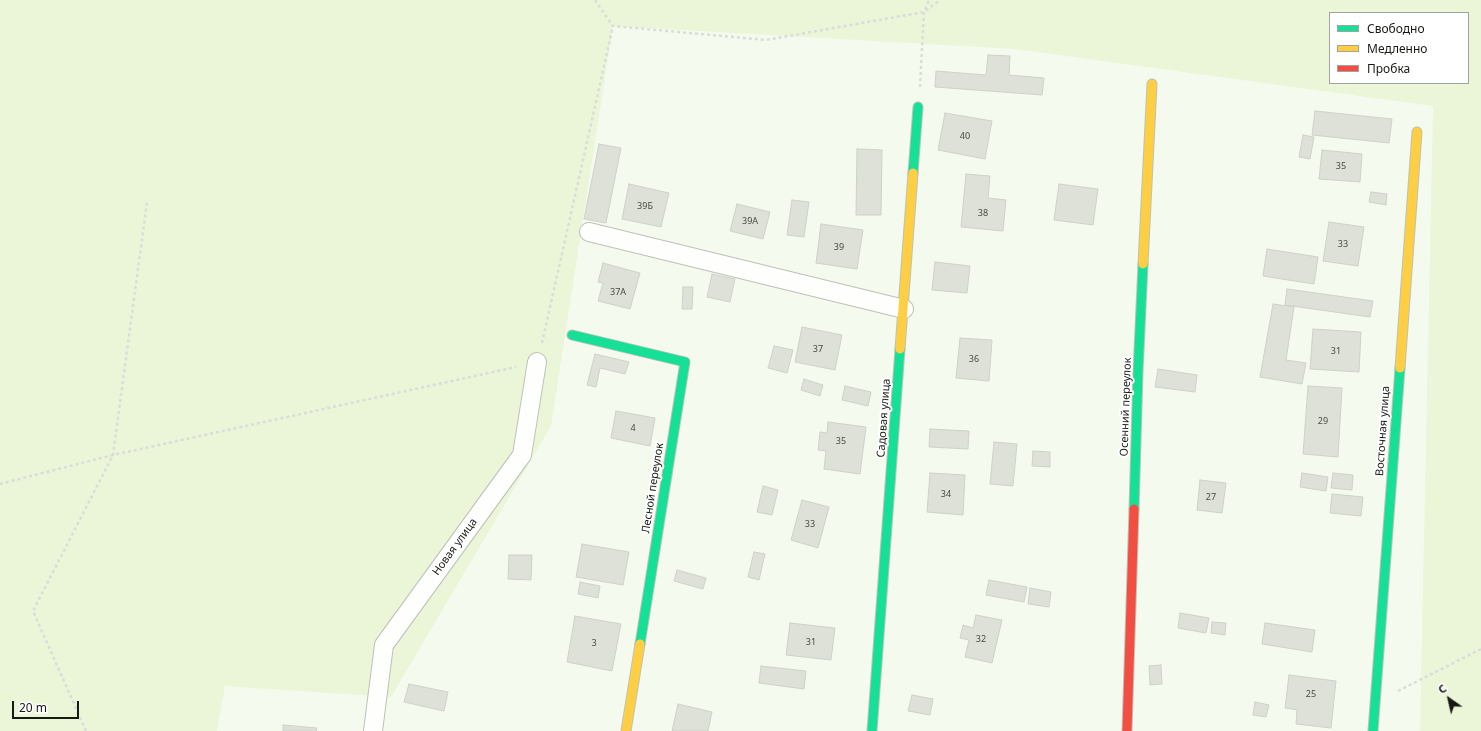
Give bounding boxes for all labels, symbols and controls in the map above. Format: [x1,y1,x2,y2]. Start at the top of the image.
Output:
legend [1329,12,1469,84]
text: Свободно [1367,20,1425,37]
text: Медленно [1367,40,1427,57]
text: Пробка [1367,60,1410,77]
house number: 40 [960,131,970,141]
house number: 35 [1336,161,1346,171]
house number: 39Б [637,201,653,211]
house number: 38 [978,208,988,218]
house number: 39А [742,216,758,226]
house number: 33 [1338,239,1348,249]
house number: 39 [834,242,844,252]
house number: 37А [610,287,626,297]
house number: 37 [813,344,823,354]
house number: 31 [1331,346,1341,356]
house number: 36 [969,354,979,364]
street label: Осенний переулок [1118,357,1134,457]
street label: Садовая улица [875,378,893,458]
street label: Восточная улица [1373,386,1393,476]
house number: 29 [1318,416,1328,426]
house number: 4 [630,423,636,433]
house number: 35 [836,436,846,446]
street label: Лесной переулок [639,442,667,534]
house number: 34 [941,489,951,499]
house number: 27 [1206,492,1216,502]
street label: Новая улица [430,516,480,578]
house number: 33 [805,519,815,529]
house number: 32 [976,634,986,644]
house number: 31 [806,637,816,647]
house number: 3 [591,638,597,648]
north arrow [1429,679,1469,719]
text: С [1435,680,1449,697]
house number: 25 [1306,689,1316,699]
scale bar [14,693,81,719]
text: 20 m [19,699,47,716]

